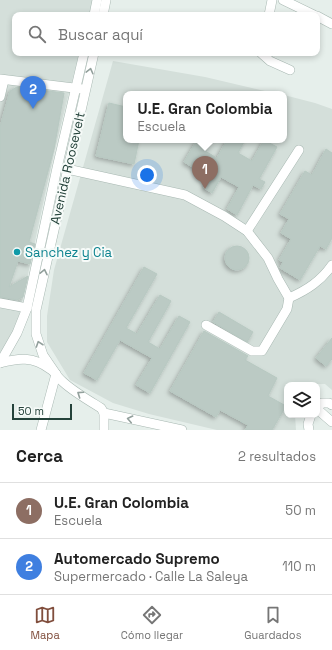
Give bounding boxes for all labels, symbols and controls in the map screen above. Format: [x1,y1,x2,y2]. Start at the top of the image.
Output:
search box [12,12,320,56]
icon: search [26,23,48,45]
text: Buscar aquí [58,25,143,44]
one-way arrow [85,68,93,74]
pin: 2 [20,76,46,109]
popup [123,91,287,143]
text: U.E. Gran Colombia [138,99,272,118]
street label: Avenida Roosevelt [46,110,89,226]
text: Escuela [138,118,186,135]
pin: 1 [192,156,218,189]
your location [137,165,157,185]
place label: Sanchez y Cia [25,244,113,261]
marker: Sanchez y Cia [12,247,22,257]
one-way arrow [40,269,48,275]
one-way arrow [35,341,44,348]
map controls [284,382,320,418]
button: layers [284,382,320,418]
one-way arrow [77,392,84,399]
scale bar [12,402,72,421]
text: 50 m [18,404,44,418]
one-way arrow [127,416,134,424]
text: Cerca [16,445,63,467]
text: 2 resultados [238,448,316,465]
text: U.E. Gran Colombia [54,493,189,512]
text: 1 [26,502,32,519]
text: 50 m [285,502,316,519]
text: Escuela [54,512,102,529]
text: Automercado Supremo [54,549,220,568]
text: 2 [25,558,33,575]
text: 110 m [282,558,316,575]
text: Supermercado · Calle La Saleya [54,568,248,585]
tab: Mapa [31,604,60,642]
tab: Cómo llegar [121,604,183,642]
tab: Guardados [244,604,301,642]

